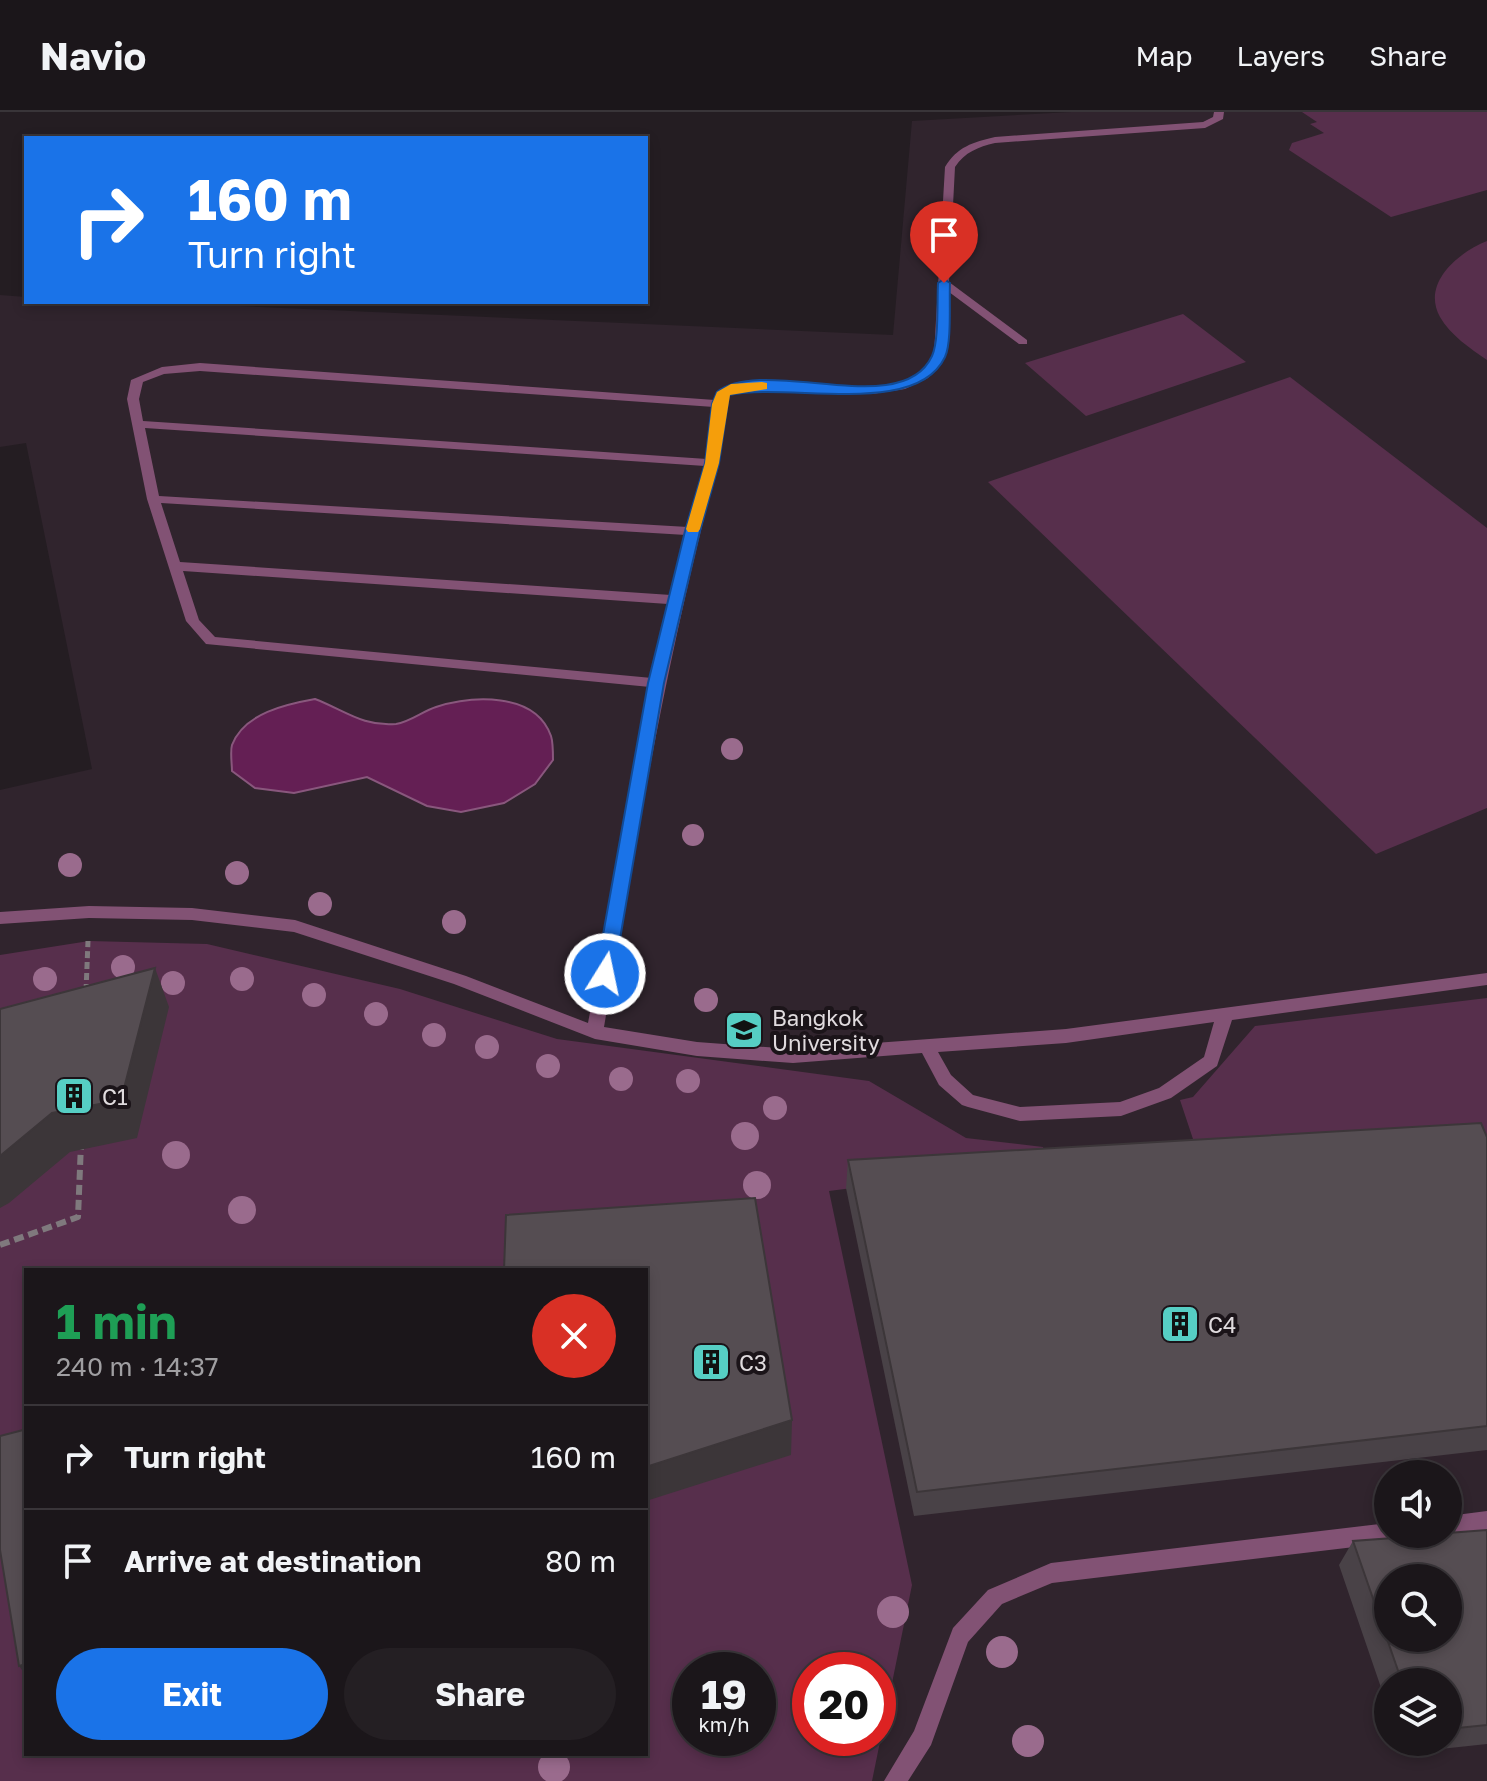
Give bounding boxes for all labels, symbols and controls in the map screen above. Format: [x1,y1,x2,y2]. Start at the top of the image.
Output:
text: Navio [40,33,146,78]
text: Map [1135,39,1193,72]
text: Layers [1237,39,1325,72]
text: Share [1369,39,1447,72]
text: 160 m [188,165,352,232]
icon: right [56,168,160,272]
pin [910,201,978,283]
icon: arrive [922,213,966,257]
text: Turn right [188,233,356,276]
position arrow [563,932,647,1016]
place label: Bangkok University [772,1004,880,1056]
school or university icon: Bangkok University [723,1009,765,1051]
building icon: C1 [53,1075,95,1117]
place label: C1 [102,1083,128,1110]
text: 1 min [56,1292,177,1350]
button: close [532,1294,616,1378]
building icon: C4 [1159,1303,1201,1345]
place label: C4 [1208,1311,1236,1338]
building icon: C3 [690,1341,732,1383]
place label: C3 [739,1349,767,1376]
text: 240 m · 14:37 [56,1351,219,1382]
icon: right [56,1435,100,1479]
text: Turn right [124,1439,266,1475]
text: 160 m [531,1439,616,1475]
map controls [1374,1460,1462,1756]
button: sound [1374,1460,1462,1548]
icon: arrive [56,1539,100,1583]
text: Arrive at destination [124,1543,421,1579]
text: 80 m [545,1543,616,1579]
button: search [1374,1564,1462,1652]
button: Exit [56,1648,328,1740]
button: Share [344,1648,616,1740]
speed limit sign: 20 [792,1652,896,1756]
button: layers [1374,1668,1462,1756]
text: 19 [701,1670,747,1718]
text: km/h [699,1712,749,1736]

